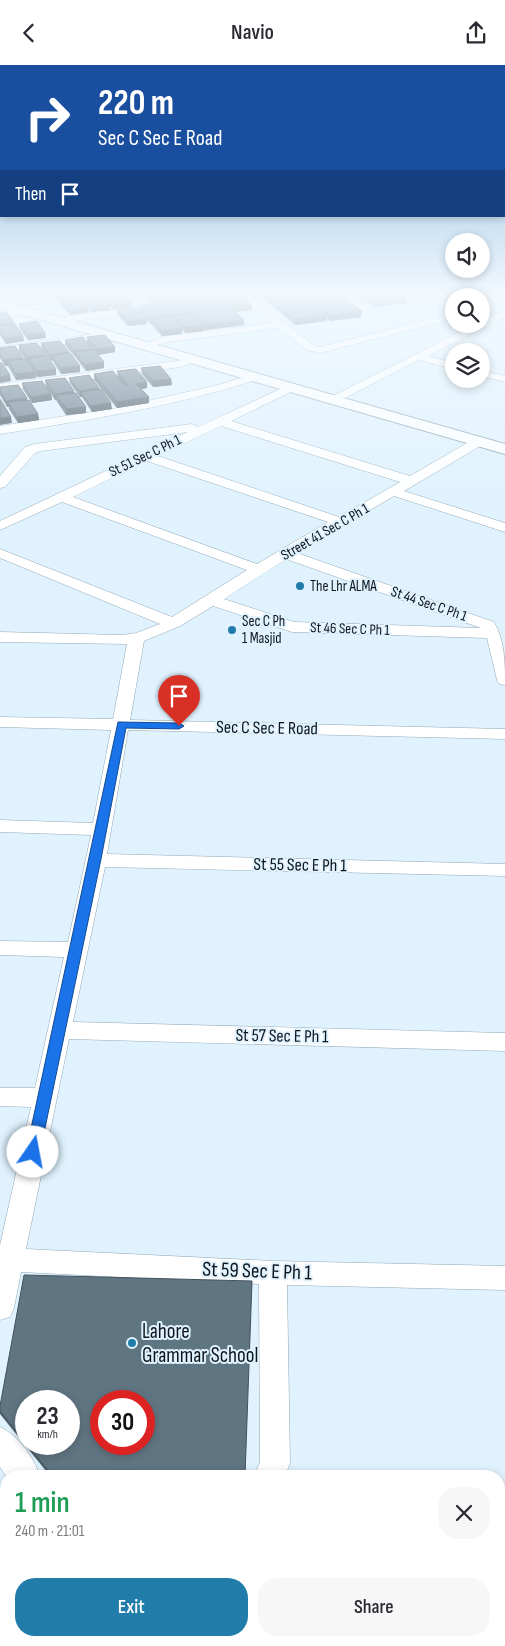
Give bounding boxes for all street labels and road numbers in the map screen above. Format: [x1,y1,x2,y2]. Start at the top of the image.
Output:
street label: St 51 Sec C Ph 1 [106,430,185,482]
street label: Street 41 Sec C Ph 1 [277,499,373,565]
street label: St 44 Sec C Ph 1 [388,582,470,626]
street label: St 46 Sec C Ph 1 [310,618,391,640]
street label: Sec C Sec E Road [216,717,318,739]
street label: St 55 Sec E Ph 1 [253,854,347,876]
street label: St 57 Sec E Ph 1 [235,1025,329,1047]
street label: St 59 Sec E Ph 1 [202,1257,313,1285]

